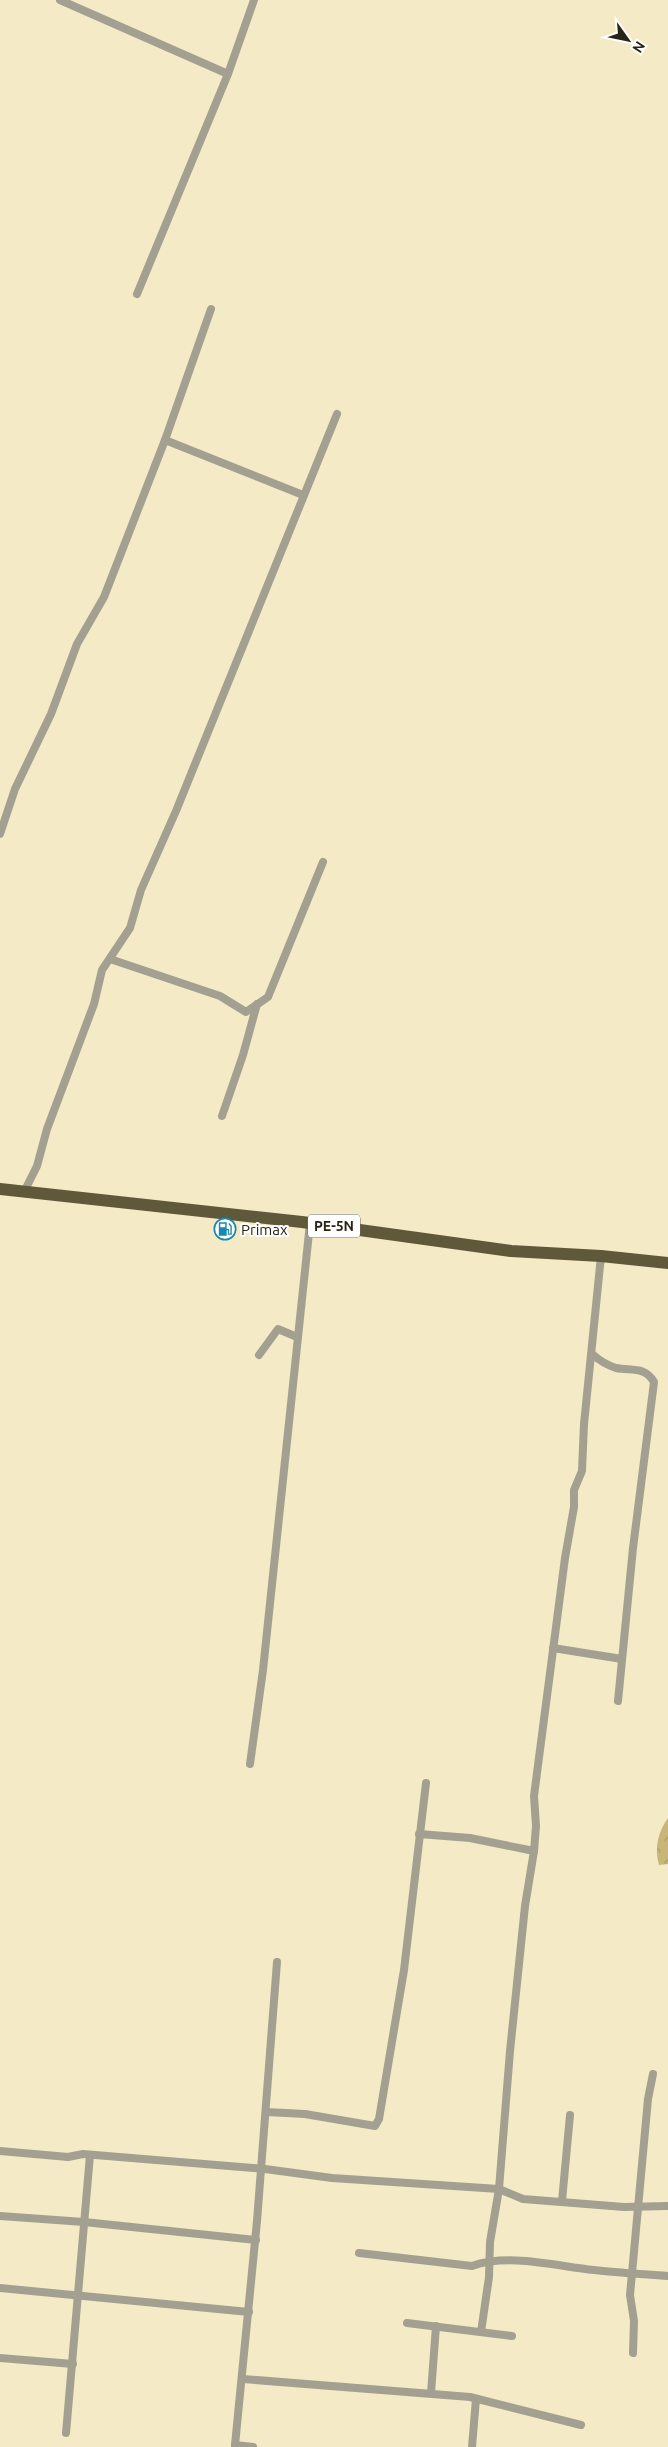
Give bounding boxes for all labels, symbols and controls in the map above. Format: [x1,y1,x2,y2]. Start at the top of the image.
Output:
north arrow [603,15,653,65]
text: N [629,38,648,56]
road number: PE-5N [308,1214,360,1238]
fuel station icon: Primax [213,1217,237,1241]
place label: Primax [241,1221,288,1238]

